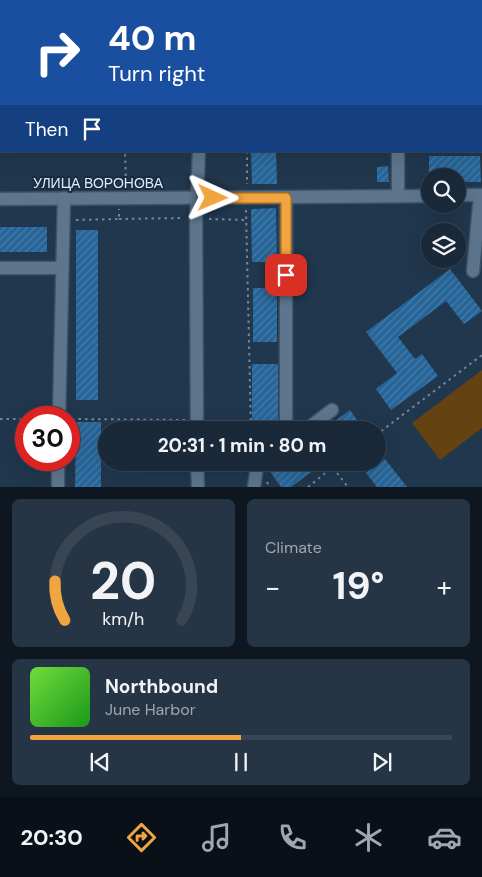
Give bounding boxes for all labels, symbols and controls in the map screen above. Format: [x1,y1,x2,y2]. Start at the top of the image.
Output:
text: 40 m [108,15,197,61]
icon: right [25,20,90,85]
text: Turn right [108,59,205,88]
icon: arrive [78,115,106,143]
text: Then [25,117,68,142]
map controls [421,168,466,268]
button: search [421,168,466,213]
position arrow [186,171,238,223]
street label: УЛИЦА ВОРОНОВА [33,174,164,192]
button: layers [421,223,466,268]
pin [265,254,307,296]
icon: arrive [272,261,300,289]
speed limit sign: 30 [15,406,80,471]
text: 20:31 · 1 min · 80 m [158,433,326,458]
text: Climate [265,537,322,558]
text: 20 [90,547,157,615]
text: 19° [333,561,384,611]
text: − [265,569,280,606]
text: + [437,569,452,606]
text: km/h [102,607,145,631]
text: Northbound [105,674,218,699]
text: June Harbor [105,699,196,720]
icon: previous [86,748,114,776]
icon: pause [227,748,255,776]
icon: next [368,748,396,776]
icon: directions [124,820,159,855]
icon: music [199,820,234,855]
icon: phone [275,820,310,855]
icon: climate [351,820,386,855]
icon: car [427,820,462,855]
text: 20:30 [20,823,83,852]

